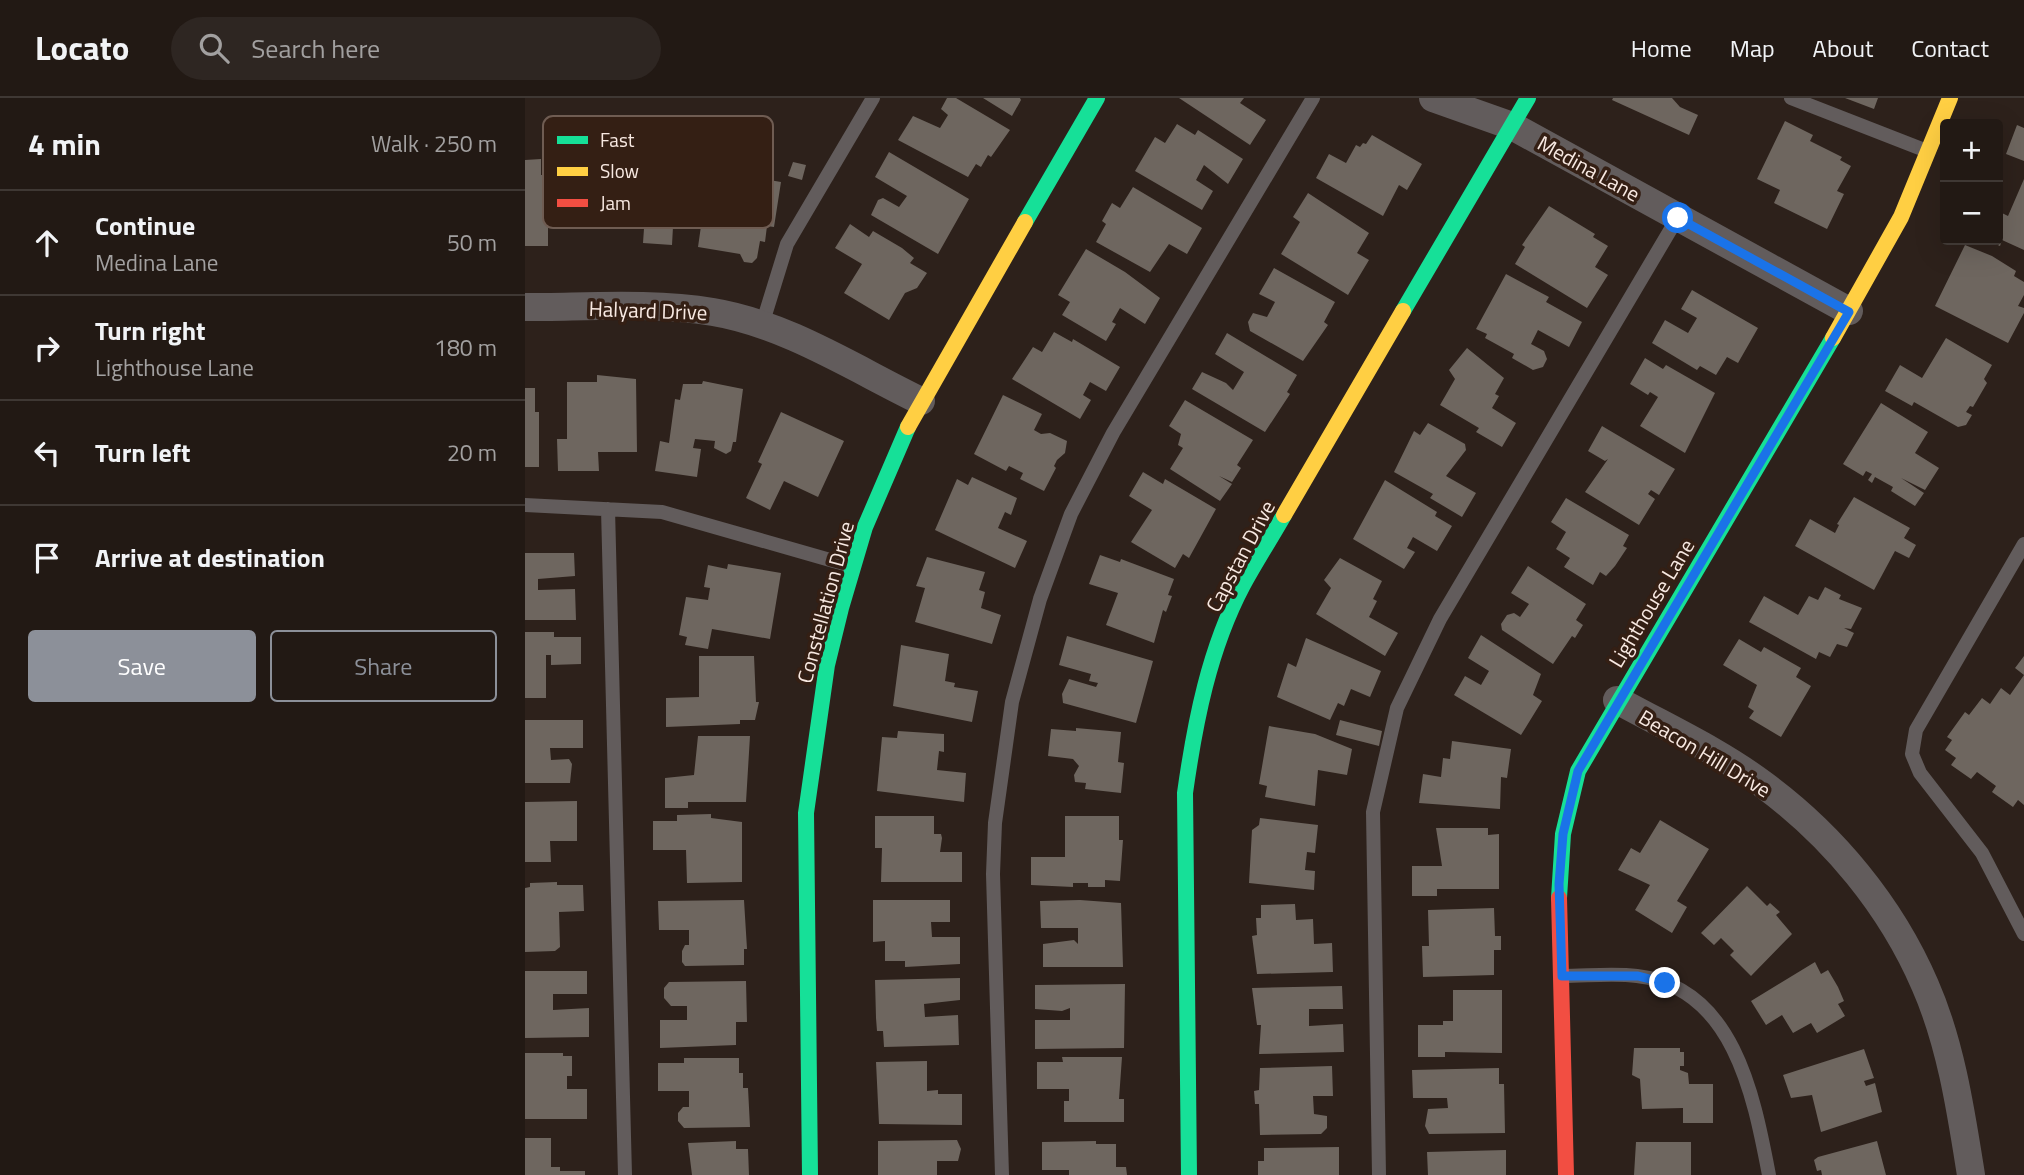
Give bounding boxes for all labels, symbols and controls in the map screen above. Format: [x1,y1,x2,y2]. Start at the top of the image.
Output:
search box [171,17,661,80]
text: Locato [35,23,129,73]
icon: search [195,29,233,67]
text: Search here [251,29,380,68]
text: Home [1631,30,1692,66]
text: Map [1730,30,1775,66]
text: About [1813,30,1873,66]
text: Contact [1911,30,1989,66]
legend [543,116,773,228]
map controls [1940,119,2003,245]
button: + [1940,119,2003,182]
text: 4 min [28,121,101,167]
text: Fast [600,125,635,154]
text: Walk · 250 m [371,126,497,161]
street label: Medina Lane [1532,127,1646,209]
text: Slow [600,156,639,185]
button: − [1940,182,2003,245]
text: Jam [600,188,631,217]
route start [1662,202,1693,233]
text: Continue [95,206,195,245]
icon: ahead [28,224,66,262]
text: 50 m [447,225,497,260]
text: Medina Lane [95,245,218,280]
street label: Halyard Drive [588,292,708,328]
text: Turn right [95,311,206,350]
icon: right [28,329,66,367]
text: 180 m [434,330,497,365]
text: Lighthouse Lane [95,350,254,385]
text: Turn left [95,433,190,472]
icon: left [28,434,66,472]
text: 20 m [447,435,497,470]
street label: Capstan Drive [1197,494,1283,618]
street label: Constellation Drive [788,517,862,687]
street label: Lighthouse Lane [1600,533,1702,673]
text: Arrive at destination [95,538,325,577]
icon: arrive [28,539,66,577]
button: Save [28,630,256,702]
button: Share [270,630,497,702]
street label: Beacon Hill Drive [1633,701,1777,805]
route end [1649,967,1680,998]

